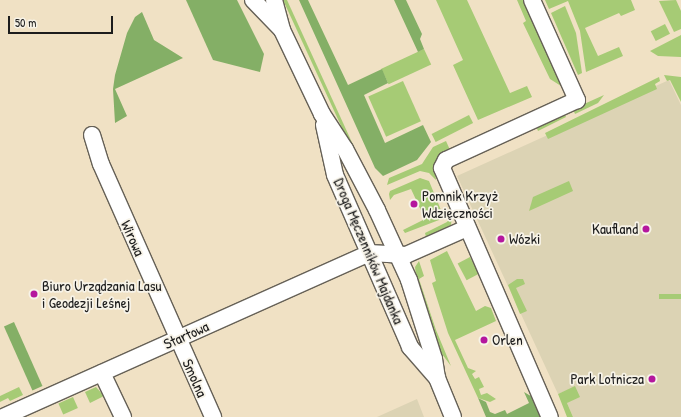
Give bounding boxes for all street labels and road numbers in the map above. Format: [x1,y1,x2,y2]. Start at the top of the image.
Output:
street label: Droga Męczenników Majdanka [330,175,408,327]
street label: Wirowa [117,217,149,259]
street label: Startowa [161,317,211,353]
street label: Smolna [179,356,211,400]

